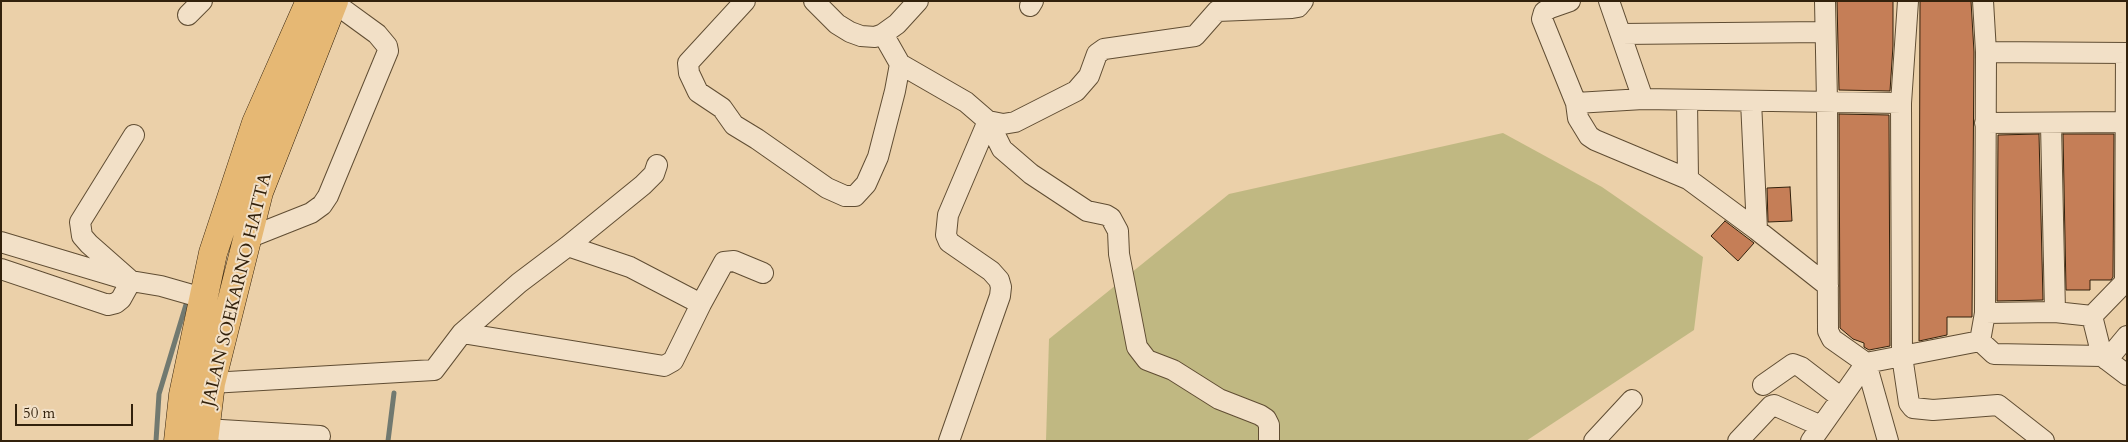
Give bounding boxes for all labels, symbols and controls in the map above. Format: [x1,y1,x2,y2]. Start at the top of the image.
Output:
street label: JALAN SOEKARNO HATTA [198,171,278,409]
scale bar [18,394,135,426]
text: 50 m [23,403,55,423]

